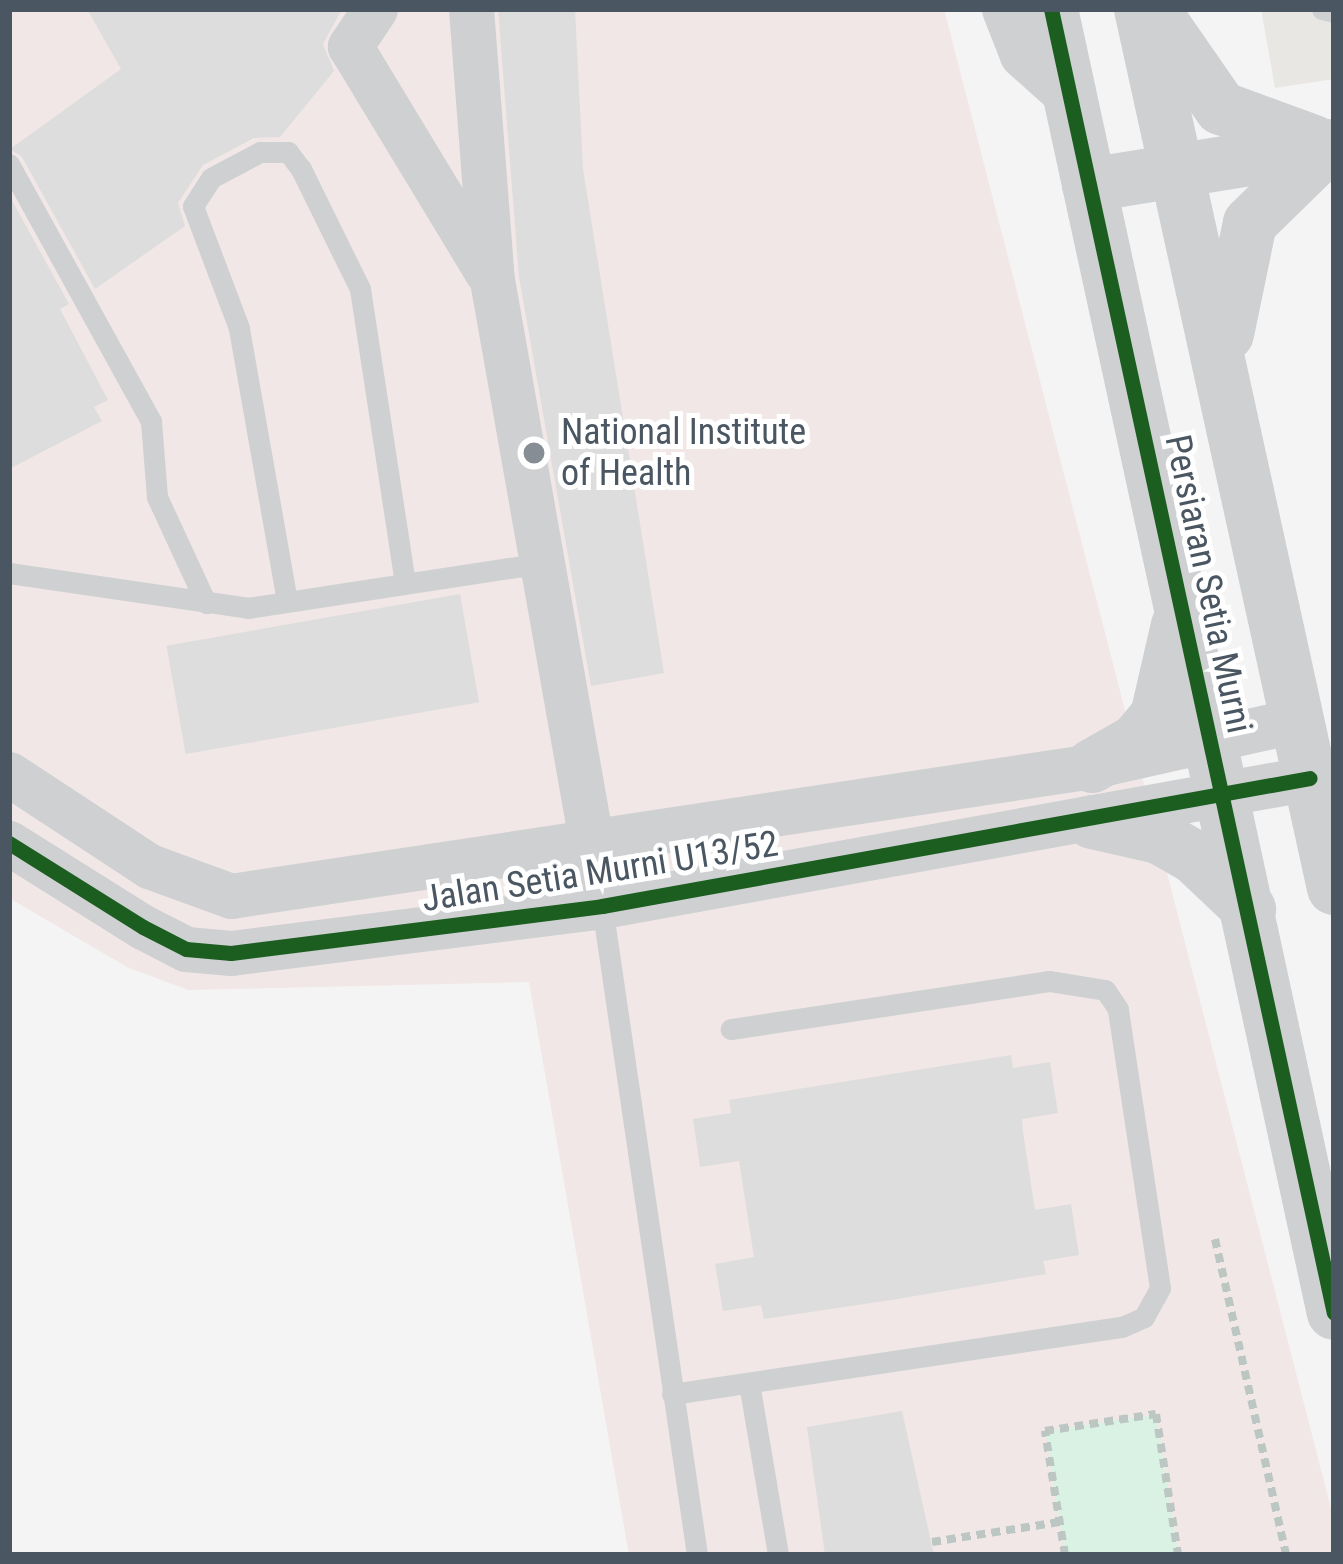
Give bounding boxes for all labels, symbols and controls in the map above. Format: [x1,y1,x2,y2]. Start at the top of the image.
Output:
place label: National Institute of Health [561,410,806,495]
street label: Persiaran Setia Murni [1155,431,1261,737]
marker: National Institute of Health [518,437,550,469]
street label: Jalan Setia Murni U13/52 [419,823,781,921]

